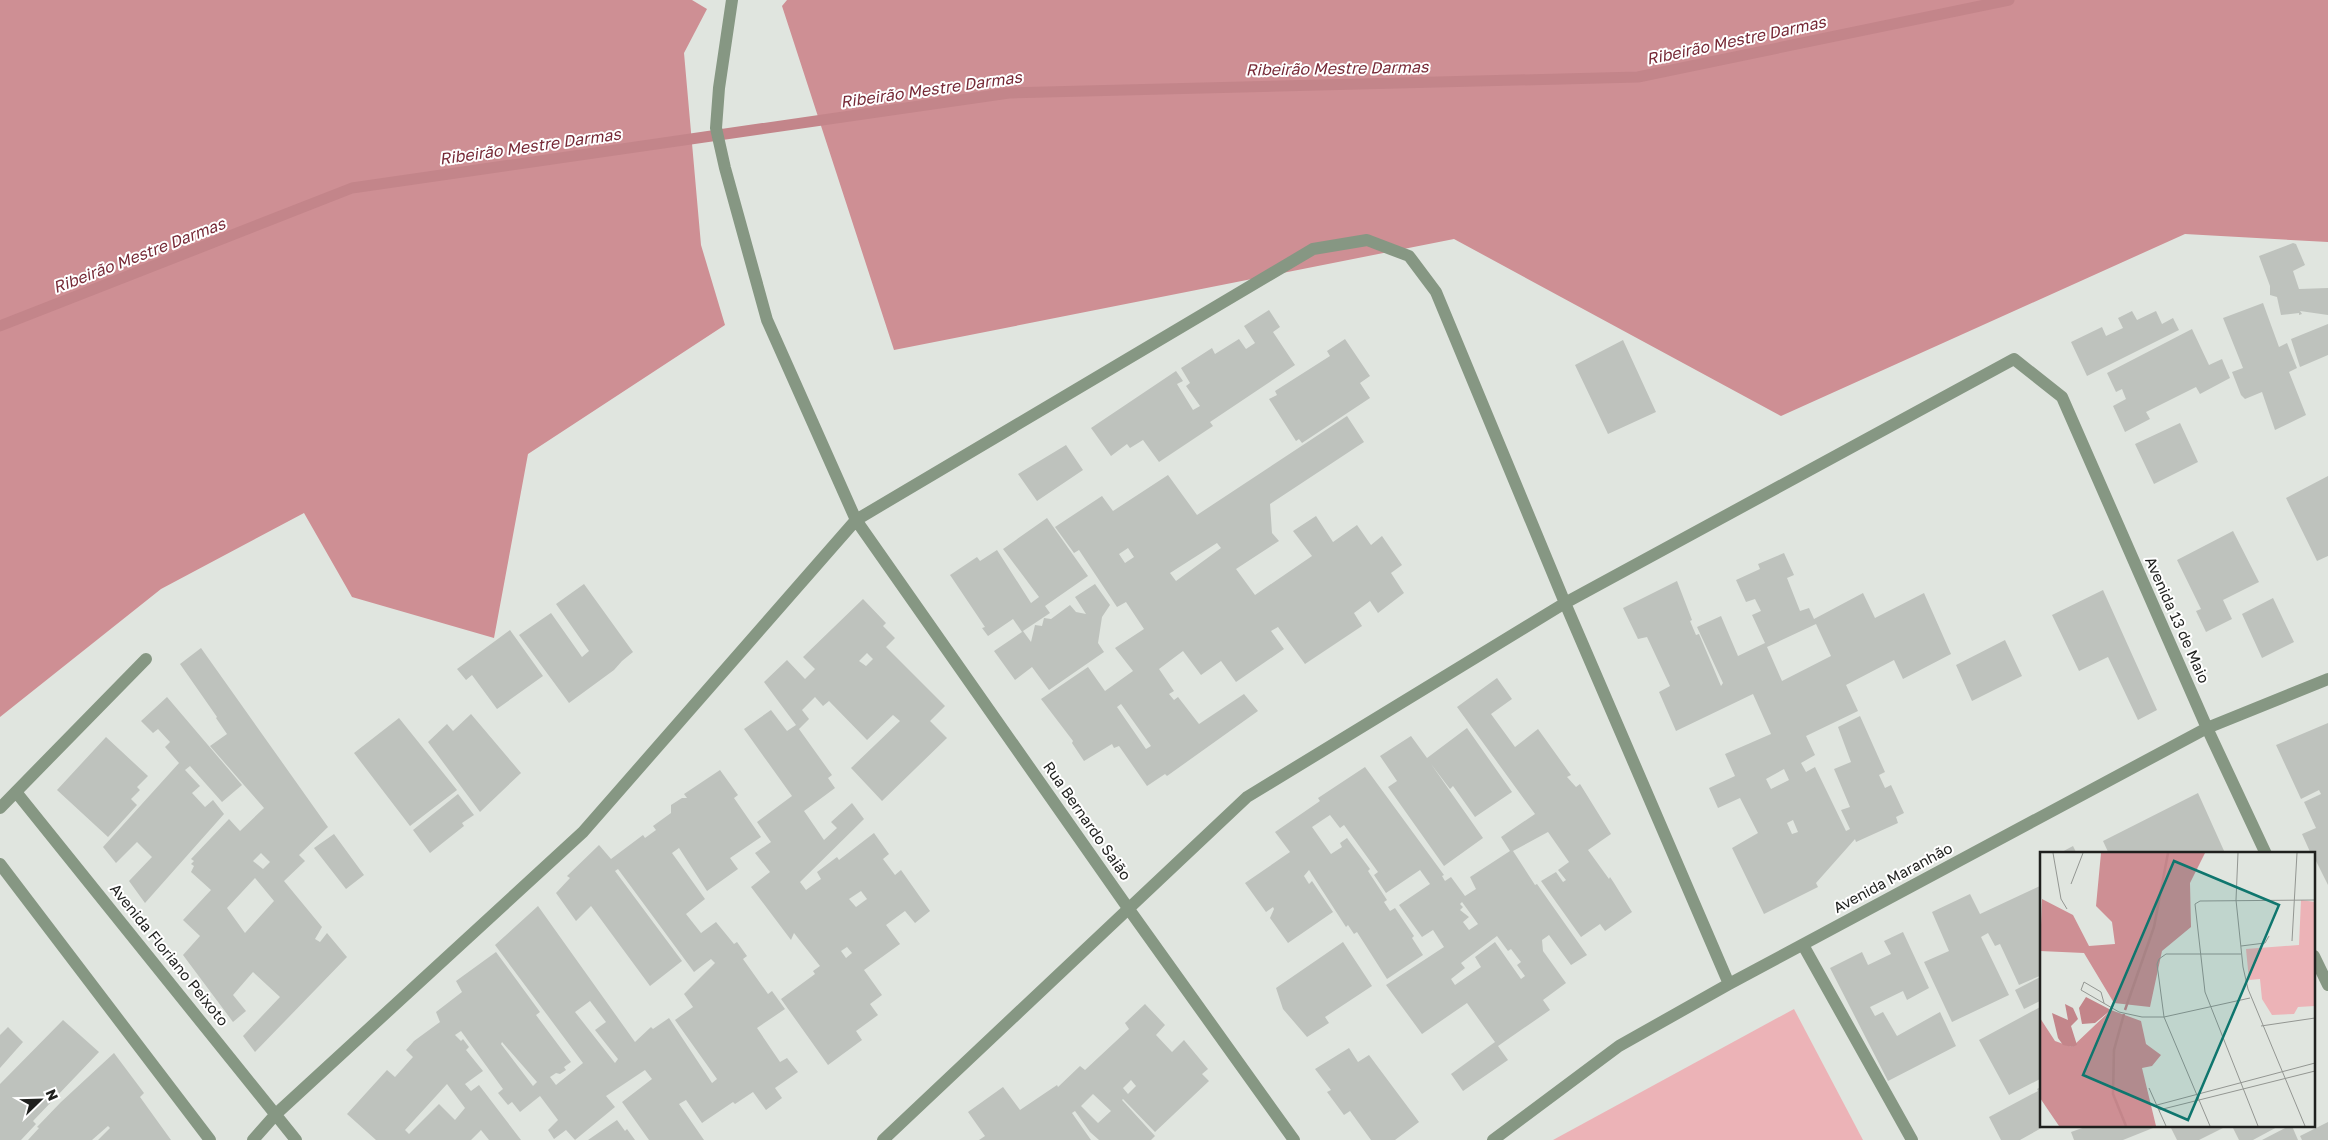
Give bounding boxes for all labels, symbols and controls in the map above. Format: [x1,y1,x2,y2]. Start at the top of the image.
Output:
water label: Ribeirão Mestre Darmas [1645,11,1829,69]
water label: Ribeirão Mestre Darmas [1245,56,1430,80]
water label: Ribeirão Mestre Darmas [839,66,1024,112]
water label: Ribeirão Mestre Darmas [438,123,623,169]
water label: Ribeirão Mestre Darmas [50,212,229,297]
street label: Avenida 13 de Maio [2142,554,2214,686]
street label: Rua Bernardo Saião [1040,758,1136,883]
street label: Avenida Maranhão [1830,838,1955,916]
inset map [2040,852,2316,1128]
street label: Avenida Floriano Peixoto [107,880,233,1029]
north arrow [15,1075,65,1125]
text: N [43,1087,62,1103]

